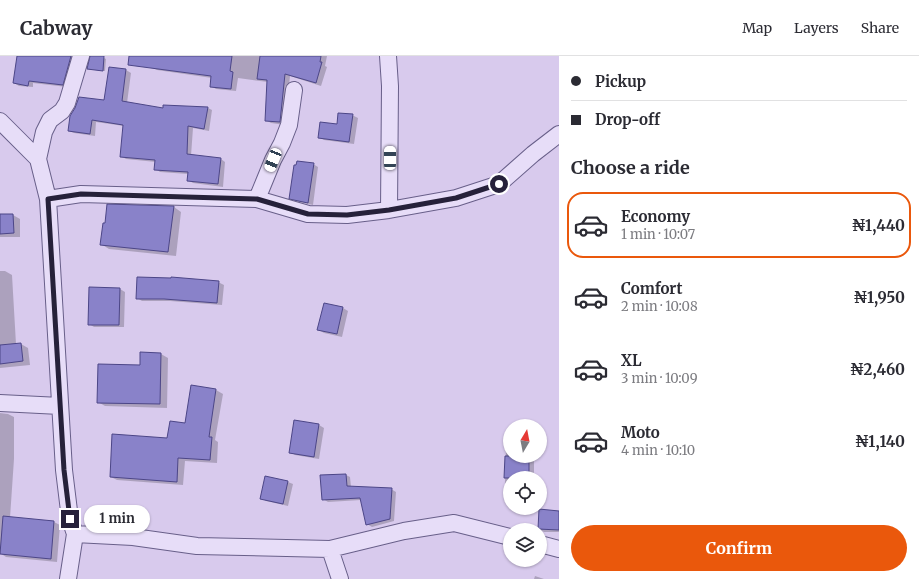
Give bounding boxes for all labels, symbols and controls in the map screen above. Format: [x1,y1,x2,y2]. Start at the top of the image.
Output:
text: Cabway [20,16,93,40]
text: Map [742,19,772,37]
text: Layers [794,19,839,37]
text: Share [861,19,899,37]
text: Pickup [595,72,646,91]
text: Drop-off [595,110,660,129]
car [384,146,396,170]
car [263,147,283,173]
text: Choose a ride [571,156,690,179]
route start [490,175,508,193]
icon: car [573,207,609,243]
text: Economy [621,207,690,226]
text: ₦1,440 [851,216,905,235]
text: 1 min · 10:07 [621,226,695,243]
icon: car [573,279,609,315]
text: Comfort [621,279,682,298]
text: ₦1,950 [853,288,905,307]
text: 2 min · 10:08 [621,298,698,315]
icon: car [573,351,609,387]
text: XL [621,351,642,370]
text: ₦2,460 [850,360,905,379]
text: 3 min · 10:09 [621,370,698,387]
north arrow [503,419,547,463]
map controls [503,419,547,567]
icon: car [573,423,609,459]
text: Moto [621,423,660,442]
text: ₦1,140 [855,432,905,451]
text: 4 min · 10:10 [621,442,695,459]
button: locate [503,471,547,515]
callout: 1 min [84,505,150,533]
route end [61,510,79,528]
text: 1 min [99,510,135,527]
button: layers [503,523,547,567]
button: Confirm [571,525,907,571]

